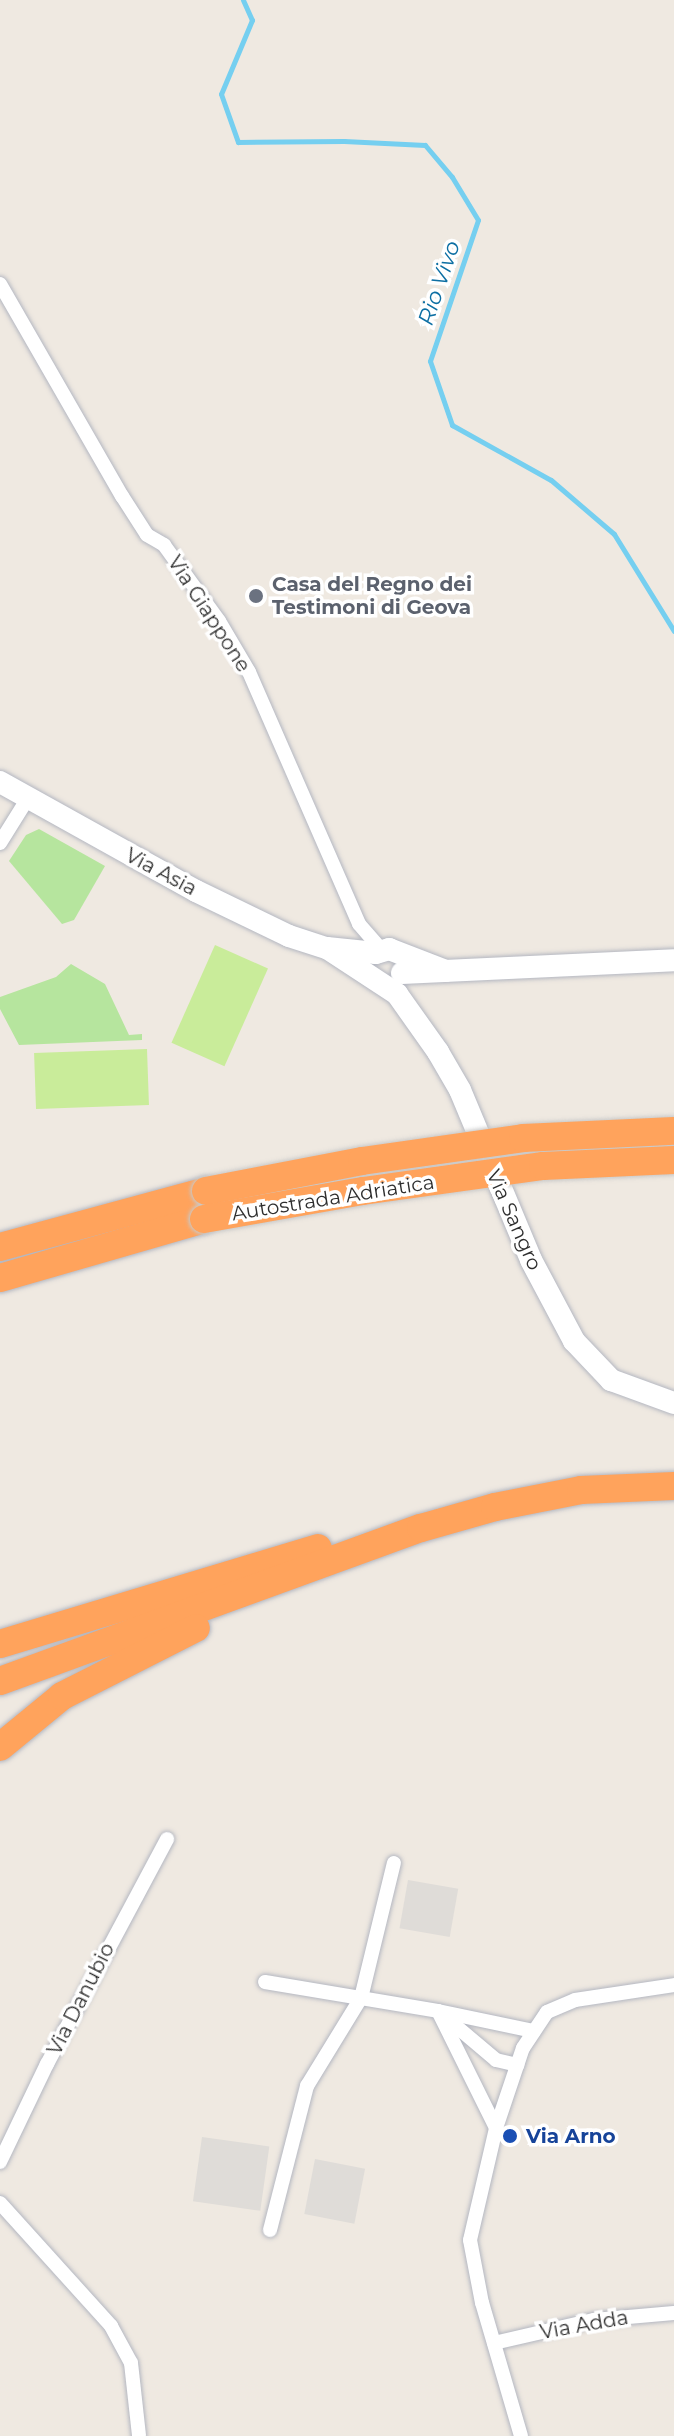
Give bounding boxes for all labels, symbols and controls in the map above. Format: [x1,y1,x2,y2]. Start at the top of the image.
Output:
water label: Rio Vivo [412,237,466,329]
street label: Via Giappone [162,551,256,677]
place label: Casa del Regno dei Testimoni di Geova [272,572,472,619]
marker: Casa del Regno dei Testimoni di Geova [247,587,265,605]
street label: Via Asia [121,843,201,901]
street label: Via Sangro [481,1166,547,1274]
street label: Autostrada Adriatica [230,1170,436,1226]
street label: Via Danubio [42,1939,120,2059]
place label: Via Arno [526,2124,616,2148]
marker: Via Arno [501,2127,519,2145]
street label: Via Adda [538,2305,630,2345]

